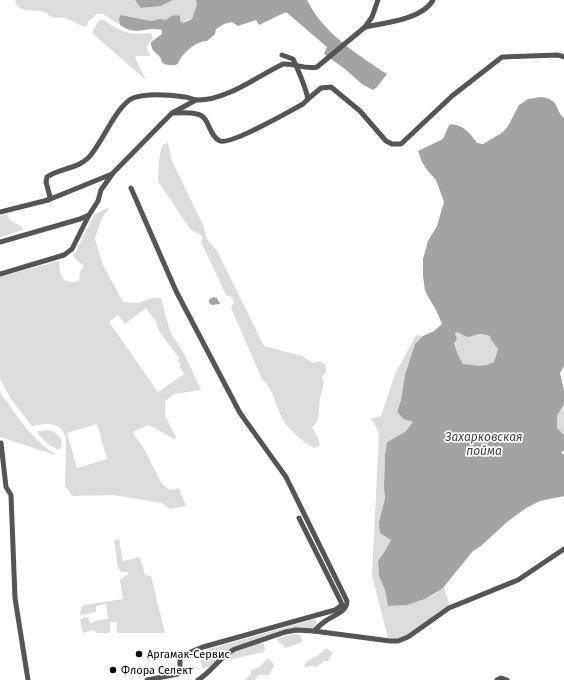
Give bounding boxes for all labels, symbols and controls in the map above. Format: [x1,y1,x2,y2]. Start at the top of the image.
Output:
water label: Захарковская пойма [444,430,523,458]
place label: Аргамак-Сервис [147,648,230,661]
marker: Аргамак-Сервис [134,649,144,659]
place label: Флора Селект [121,664,193,677]
marker: Флора Селект [108,665,118,675]

